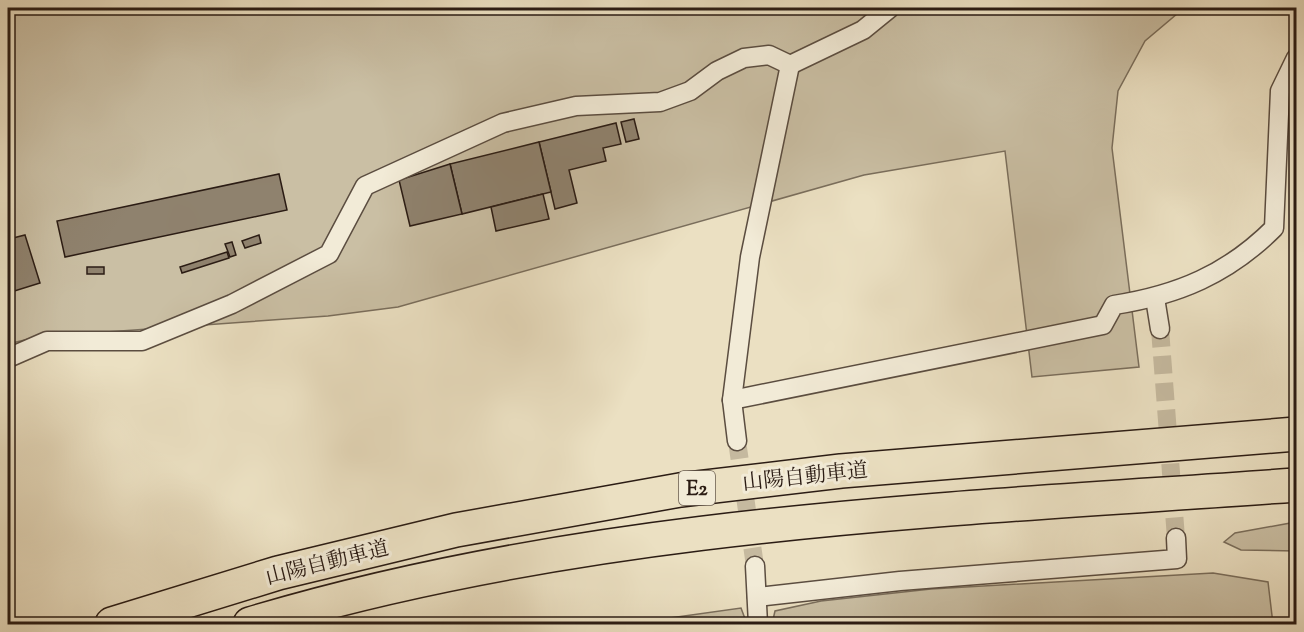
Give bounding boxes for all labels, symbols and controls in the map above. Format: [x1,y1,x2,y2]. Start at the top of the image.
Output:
street label: 山陽自動車道 [741,456,869,499]
road number: E2 [679,471,715,505]
street label: 山陽自動車道 [263,534,392,594]

